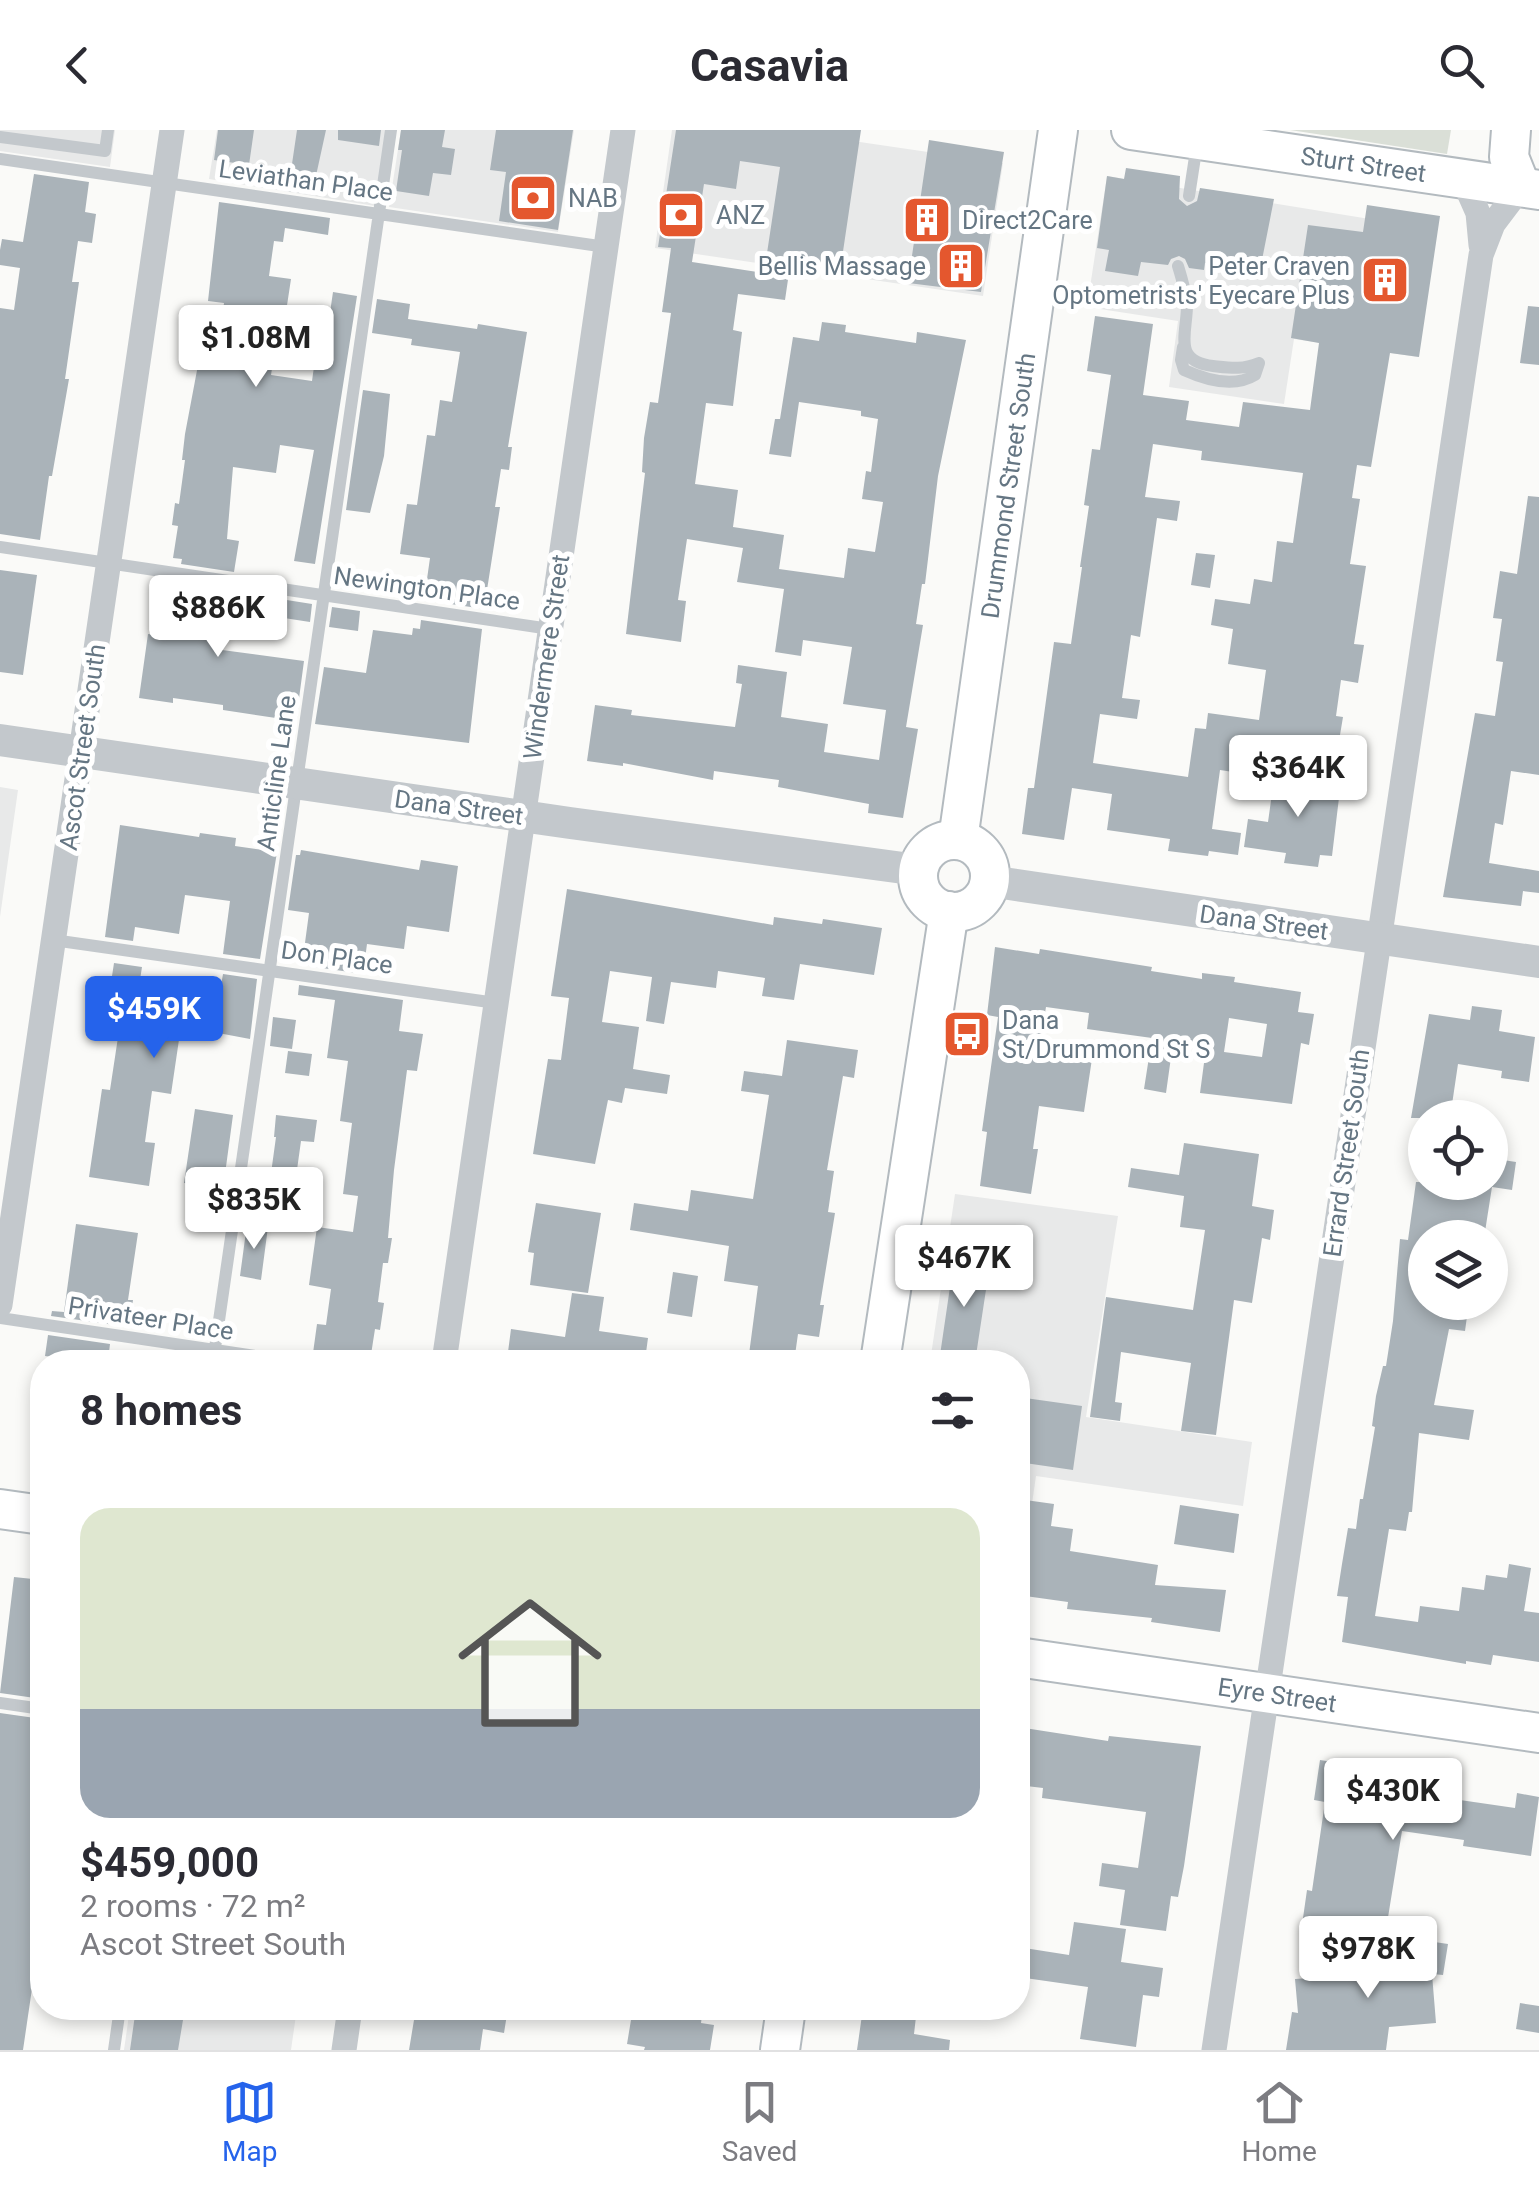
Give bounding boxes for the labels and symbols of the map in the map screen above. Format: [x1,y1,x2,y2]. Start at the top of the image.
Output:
street label: Sturt Street [1299,141,1428,188]
street label: Leviathan Place [217,154,395,207]
bank icon: NAB [507,172,559,224]
place label: NAB [568,184,618,213]
bank icon: ANZ [655,189,707,241]
building icon: Direct2Care [901,194,953,246]
place label: ANZ [716,201,765,230]
place label: Direct2Care [962,206,1093,235]
building icon: Bellis Massage [935,240,987,292]
place label: Bellis Massage [758,252,926,281]
place label: Peter Craven Optometrists' Eyecare Plus [1052,252,1350,310]
building icon: Peter Craven Optometrists' Eyecare Plus [1359,254,1411,306]
pin: $1.08M [175,305,337,390]
street label: Drummond Street South [975,351,1041,620]
street label: Windermere Street [518,553,575,761]
street label: Newington Place [332,561,522,616]
pin: $886K [148,575,288,660]
street label: Ascot Street South [54,642,111,852]
street label: Anticline Lane [251,693,302,853]
pin: $364K [1228,735,1368,820]
street label: Dana Street [393,784,525,831]
street label: Dana Street [1198,899,1330,946]
street label: Don Place [279,935,395,980]
pin: $459K [84,976,224,1061]
place label: Dana St/Drummond St S [1002,1006,1210,1064]
bus stop icon: Dana St/Drummond St S [941,1008,993,1060]
street label: Errard Street South [1318,1047,1375,1259]
pin: $835K [184,1167,324,1252]
pin: $467K [894,1225,1034,1310]
street label: Privateer Place [66,1291,236,1346]
street label: Eyre Street [1216,1672,1338,1718]
pin: $430K [1323,1758,1463,1843]
pin: $978K [1298,1916,1438,2001]

